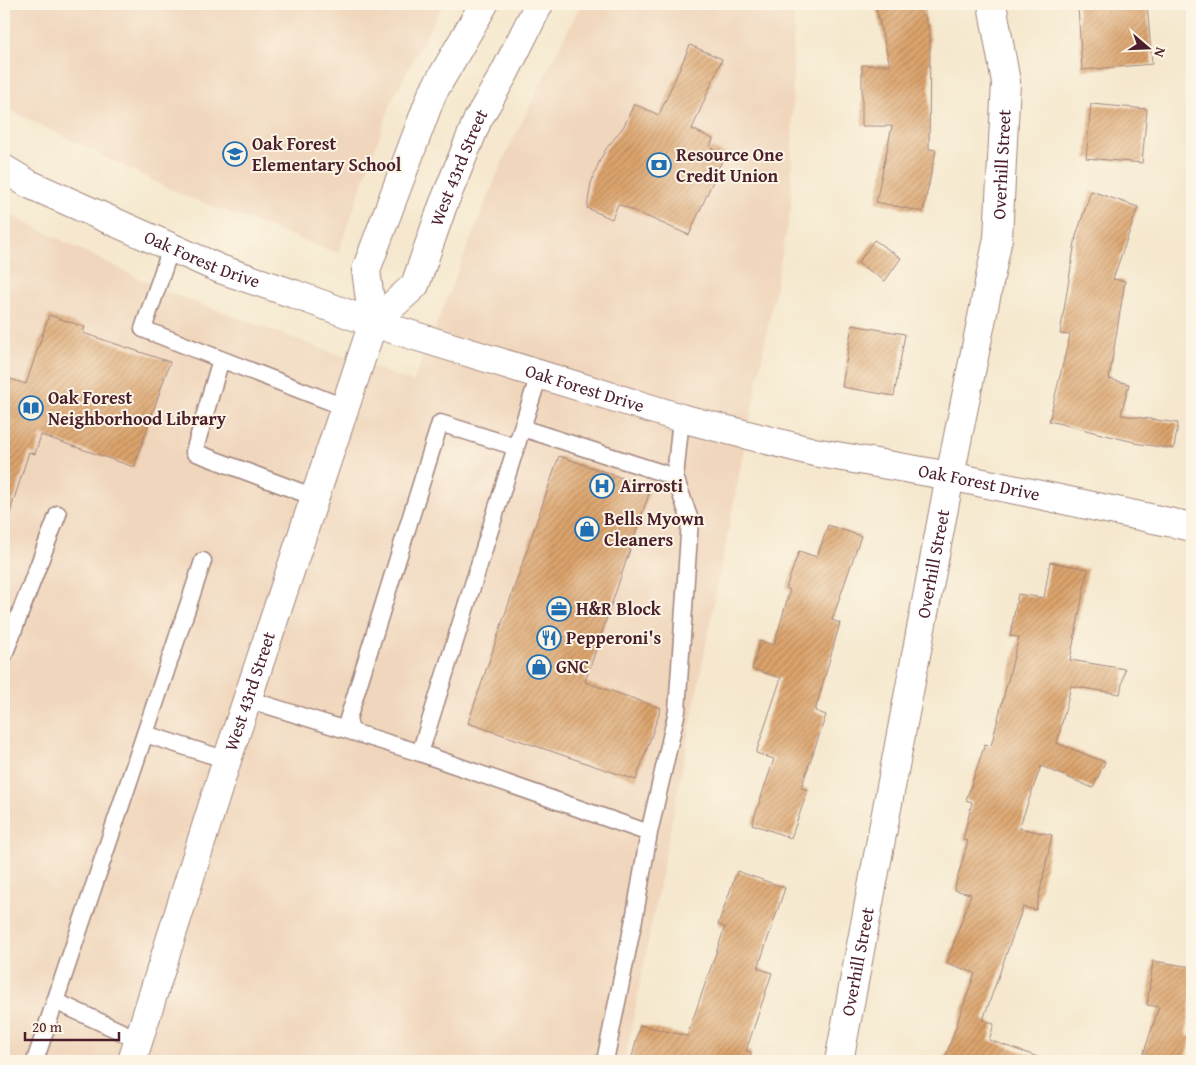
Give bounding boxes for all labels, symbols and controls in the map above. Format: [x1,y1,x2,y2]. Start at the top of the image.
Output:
north arrow [1124,22,1174,72]
text: N [1149,45,1171,61]
street label: West 43rd Street [423,103,495,230]
street label: Overhill Street [985,108,1018,220]
place label: Oak Forest Elementary School [252,130,402,178]
school or university icon: Oak Forest Elementary School [222,141,248,167]
place label: Resource One Credit Union [676,141,784,189]
bank icon: Resource One Credit Union [646,152,672,178]
street label: Oak Forest Drive [140,223,264,295]
street label: Oak Forest Drive [522,357,648,419]
place label: Oak Forest Neighborhood Library [48,384,227,432]
library icon: Oak Forest Neighborhood Library [18,395,44,421]
street label: Oak Forest Drive [916,457,1042,508]
place label: Airrosti [620,472,683,499]
hospital icon: Airrosti [589,473,615,499]
place label: Bells Myown Cleaners [604,505,704,553]
street label: Overhill Street [909,506,956,620]
shop icon: Bells Myown Cleaners [574,516,600,542]
place label: H&R Block [576,595,662,622]
office icon: H&R Block [546,596,572,622]
place label: Pepperoni's [566,624,661,651]
restaurant icon: Pepperoni's [536,625,562,651]
street label: West 43rd Street [217,627,282,754]
place label: GNC [556,653,589,680]
shop icon: GNC [526,654,552,680]
street label: Overhill Street [834,904,881,1018]
scale bar [25,1010,119,1042]
text: 20 m [32,1016,63,1037]

